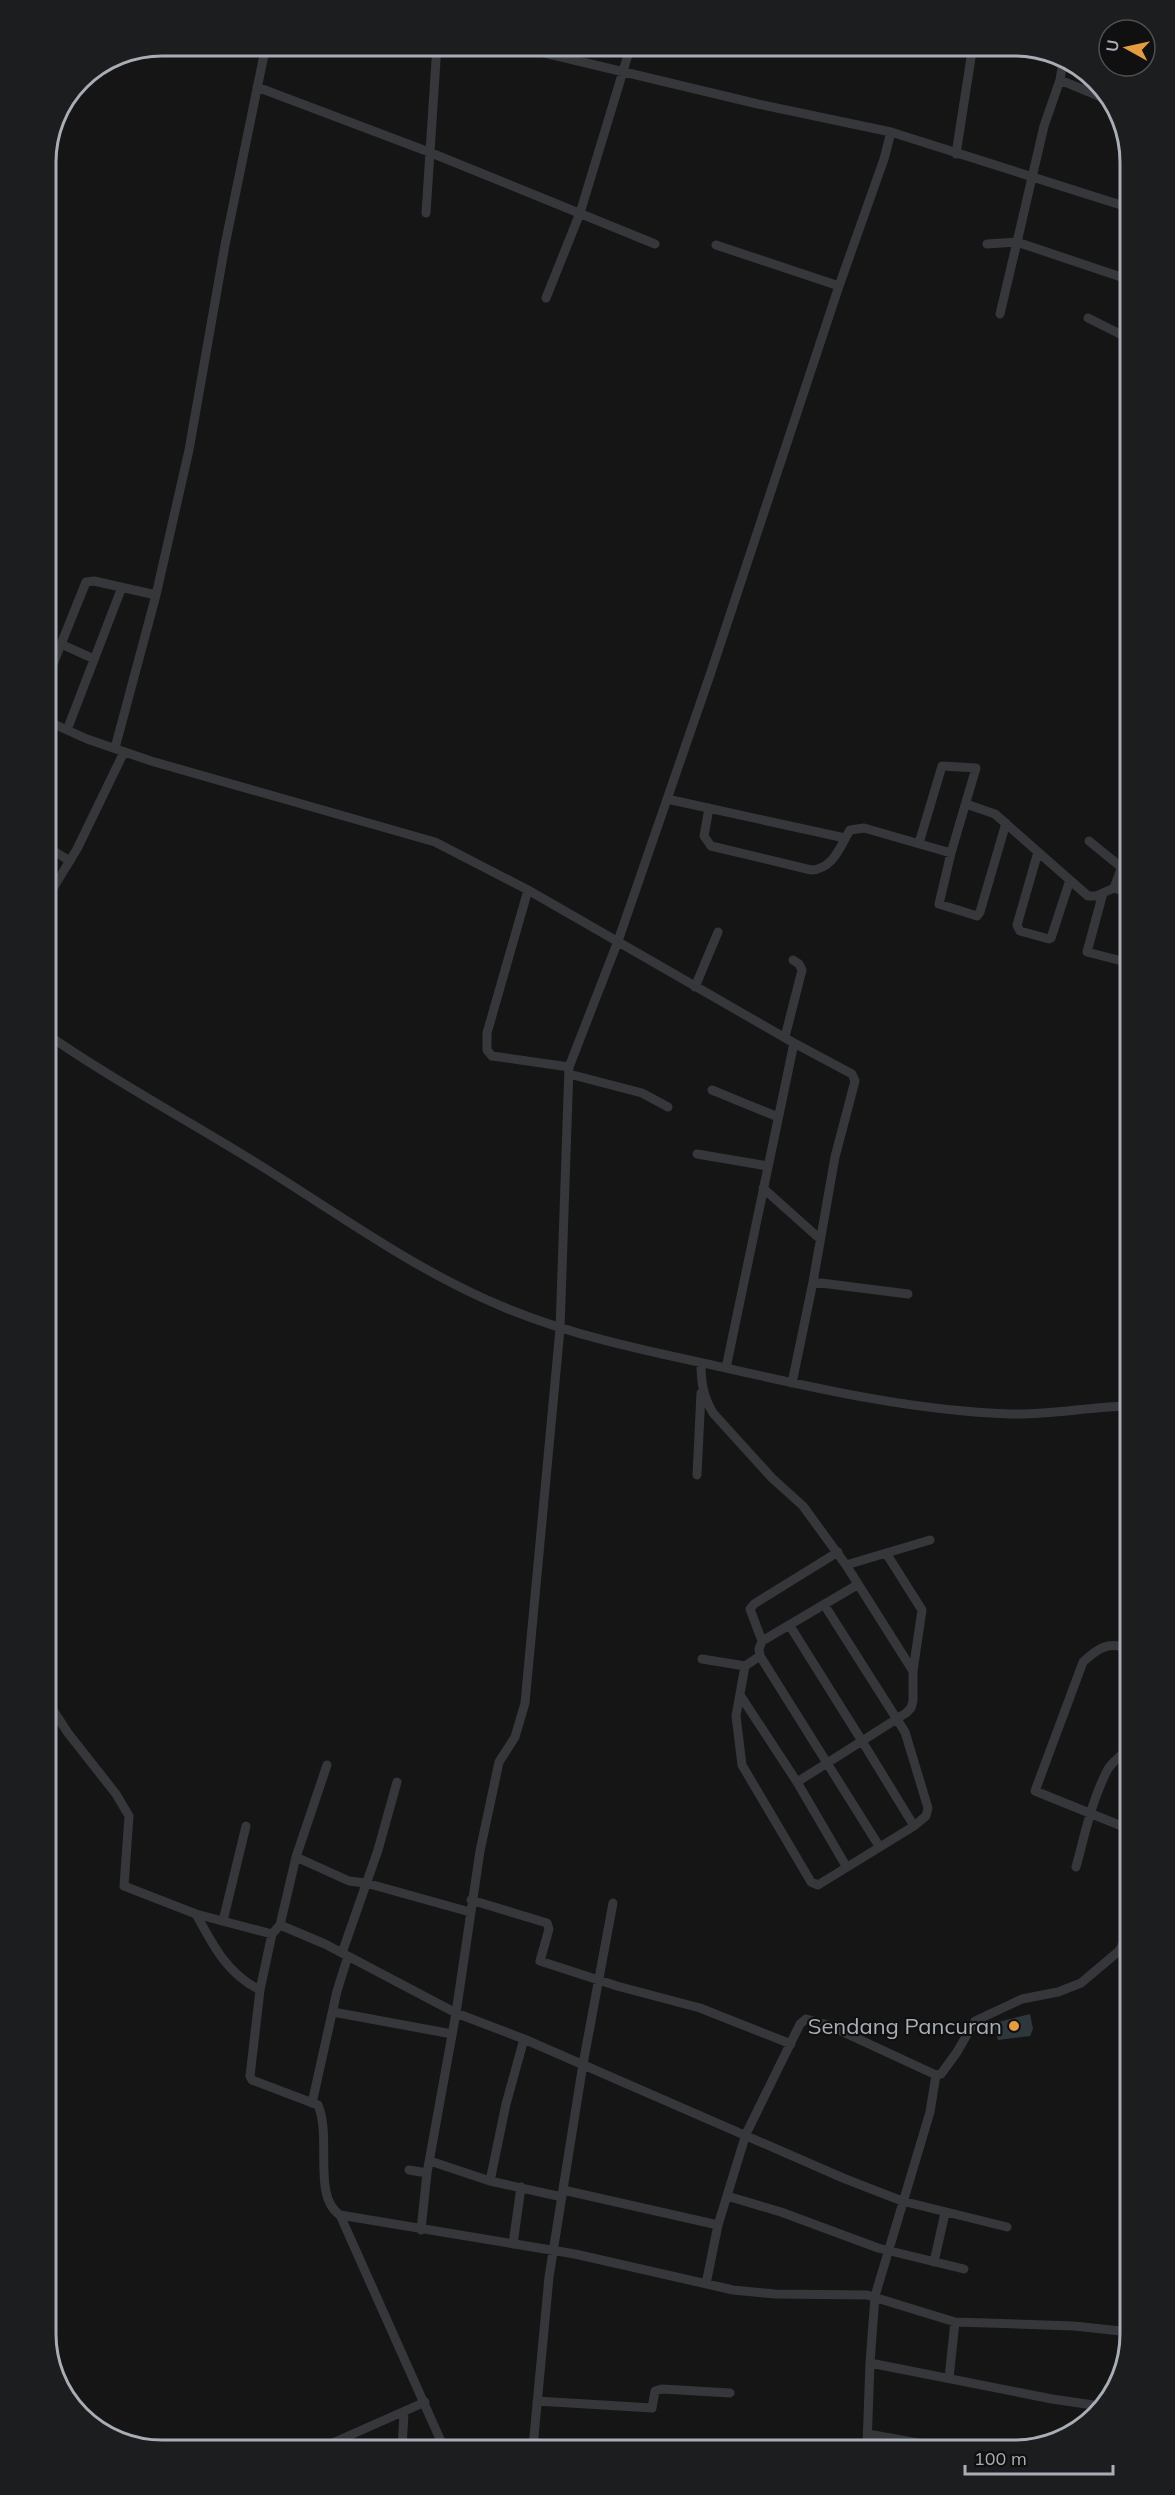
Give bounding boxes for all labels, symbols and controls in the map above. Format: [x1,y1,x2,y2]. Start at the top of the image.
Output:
north arrow [1097,18,1157,78]
text: U [1101,39,1123,53]
place label: Sendang Pancuran [808,2012,1002,2040]
marker: Sendang Pancuran [1007,2019,1021,2033]
scale bar [965,2438,1114,2476]
text: 100 m [974,2447,1027,2470]

